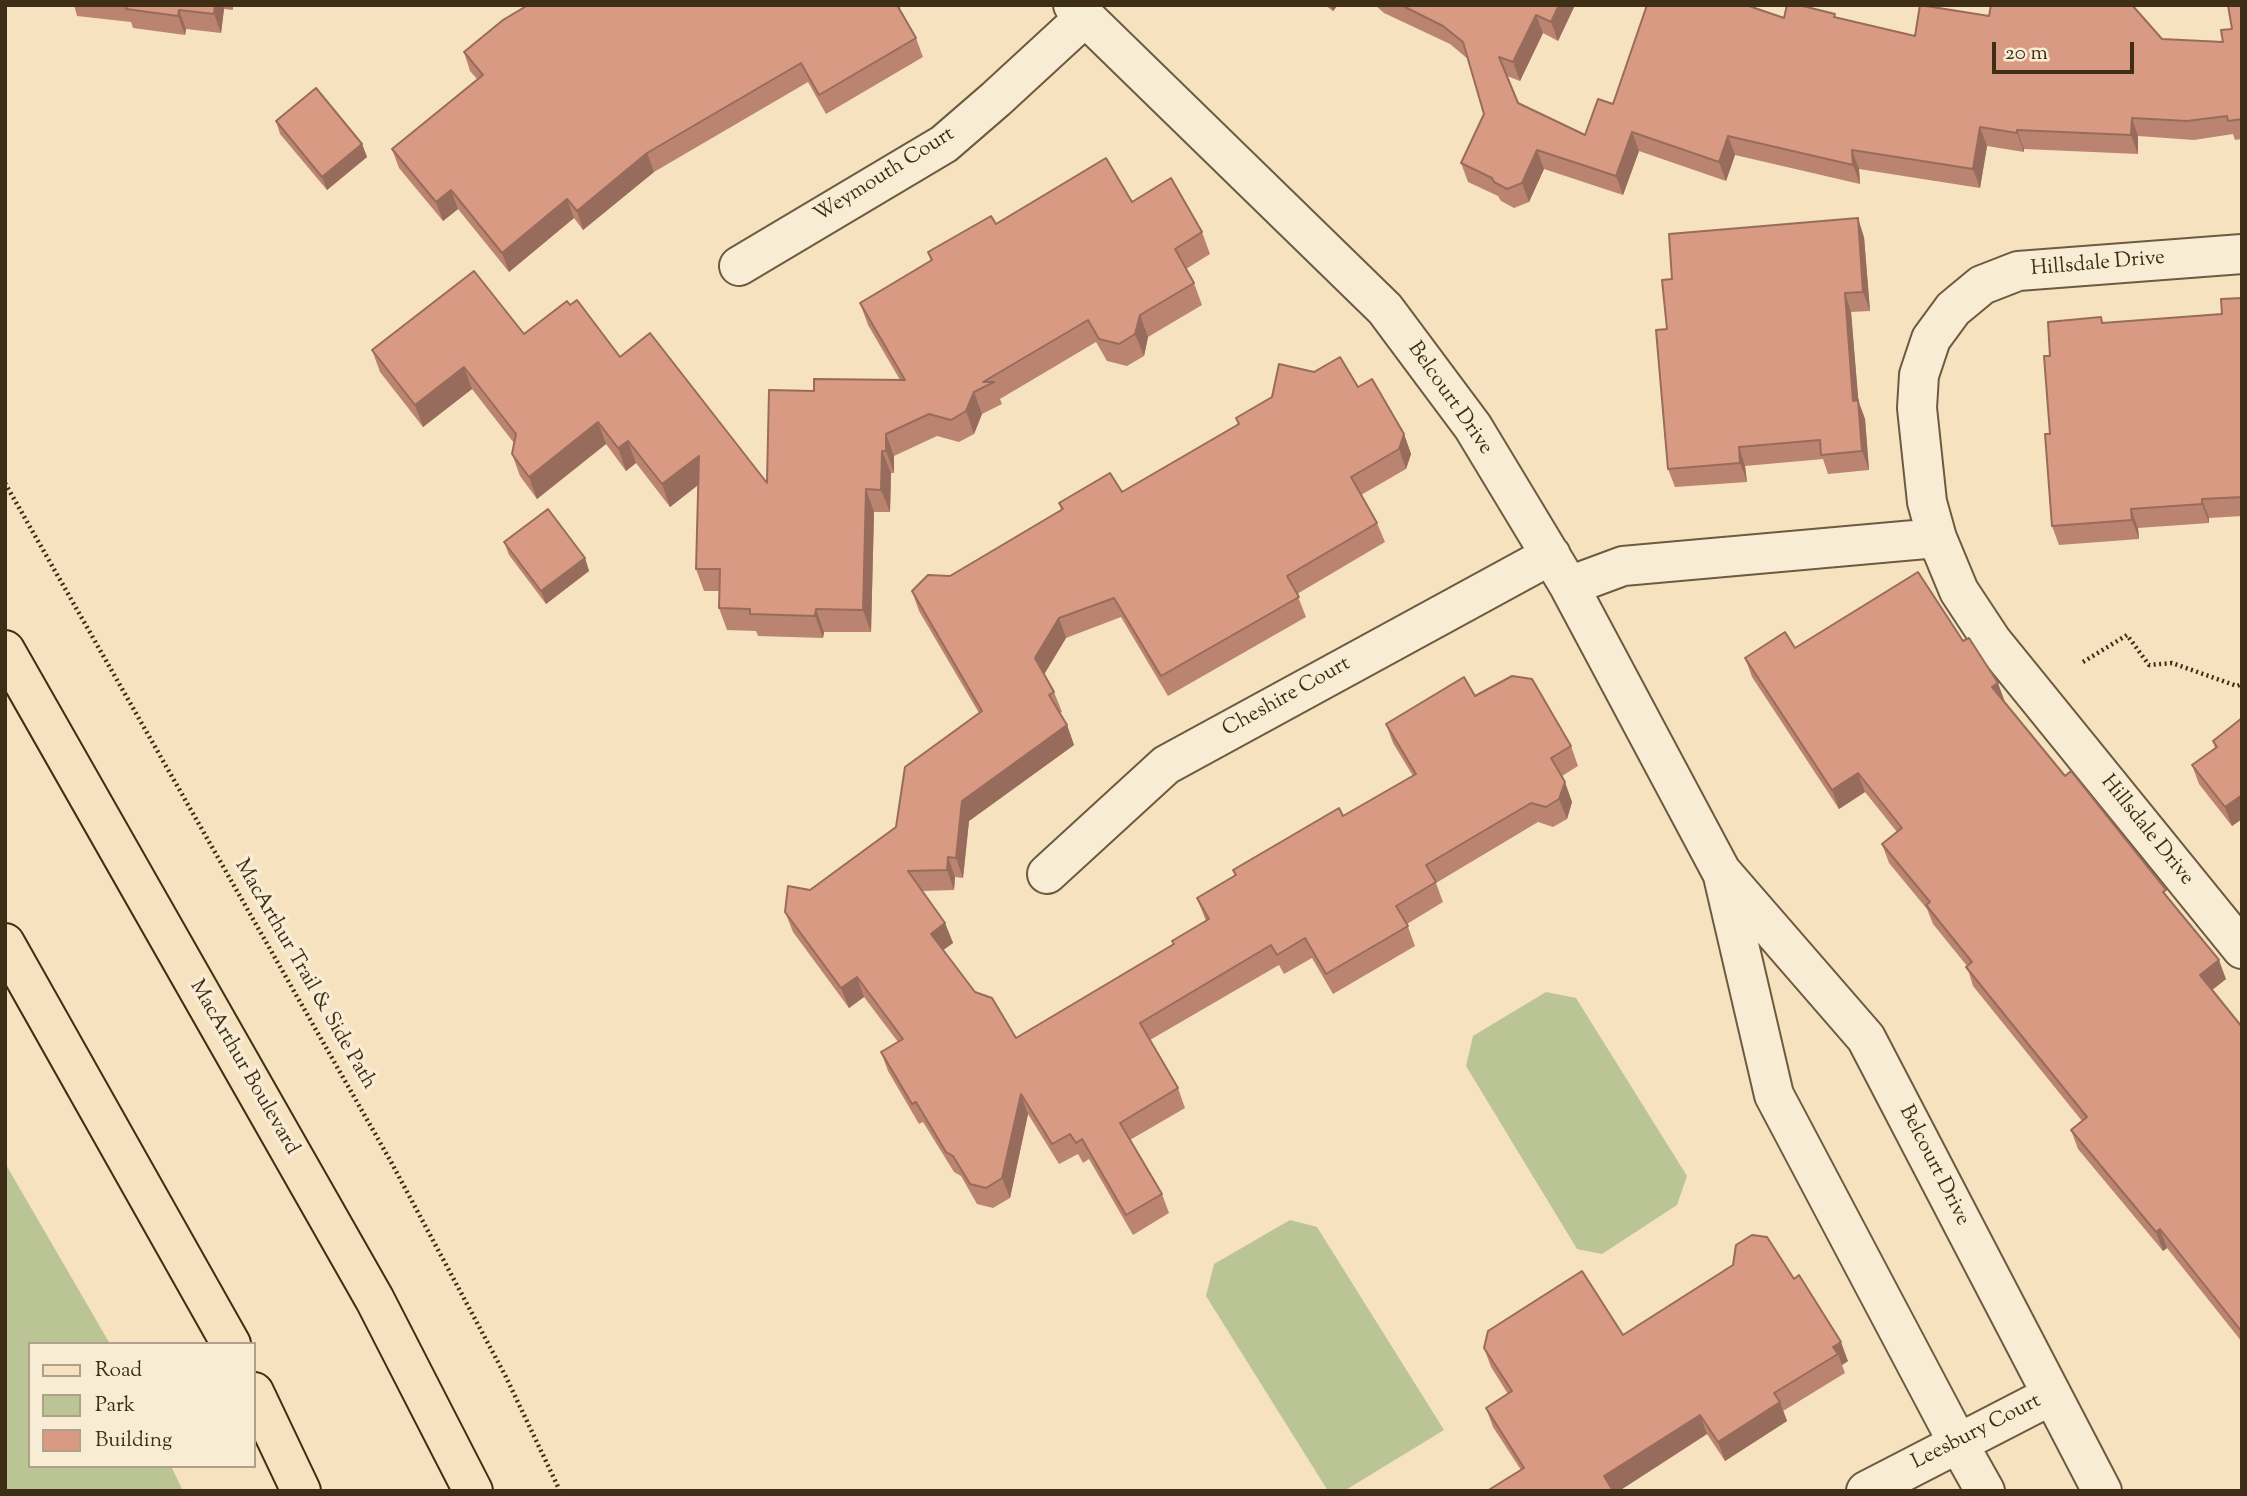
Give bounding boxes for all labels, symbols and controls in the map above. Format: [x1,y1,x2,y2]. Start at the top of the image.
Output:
scale bar [1995,28,2137,72]
text: 20 m [2005,39,2048,69]
street label: Weymouth Court [810,123,960,229]
street label: Hillsdale Drive [2030,247,2166,283]
street label: Belcourt Drive [1401,338,1497,460]
street label: Cheshire Court [1219,652,1355,744]
street label: Hillsdale Drive [2094,771,2198,891]
street label: MacArthur Trail & Side Path [228,856,380,1094]
street label: MacArthur Boulevard [183,976,303,1160]
street label: Belcourt Drive [1892,1102,1974,1230]
legend [28,1342,256,1468]
text: Road [95,1356,142,1386]
street label: Leesbury Court [1908,1390,2046,1476]
text: Park [95,1391,135,1421]
text: Building [95,1426,172,1456]

